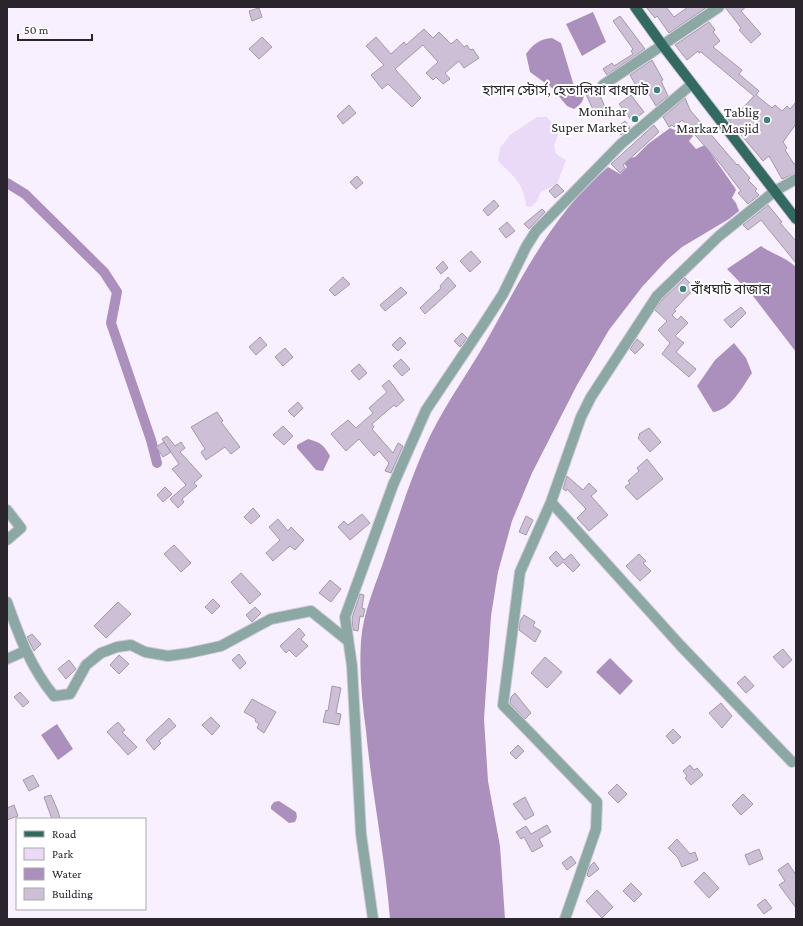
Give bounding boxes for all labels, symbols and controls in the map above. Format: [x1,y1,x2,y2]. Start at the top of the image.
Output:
scale bar [18,16,92,42]
text: 50 m [24,23,49,37]
place label: হাসান স্টোর্স, হেতালিয়া বাধঘাট [482,81,649,98]
marker: হাসান স্টোর্স, হেতালিয়া বাধঘাট [652,85,662,95]
place label: Monihar Super Market [552,103,627,135]
place label: Tablig Markaz Masjid [676,104,760,137]
marker: Monihar Super Market [630,114,640,124]
marker: Tablig Markaz Masjid [762,115,772,125]
place label: বাঁধঘাট বাজার [690,280,771,297]
marker: বাঁধঘাট বাজার [678,284,688,294]
legend [16,818,146,910]
text: Road [52,827,77,841]
text: Park [52,847,74,861]
text: Water [52,867,82,881]
text: Building [52,887,93,901]

